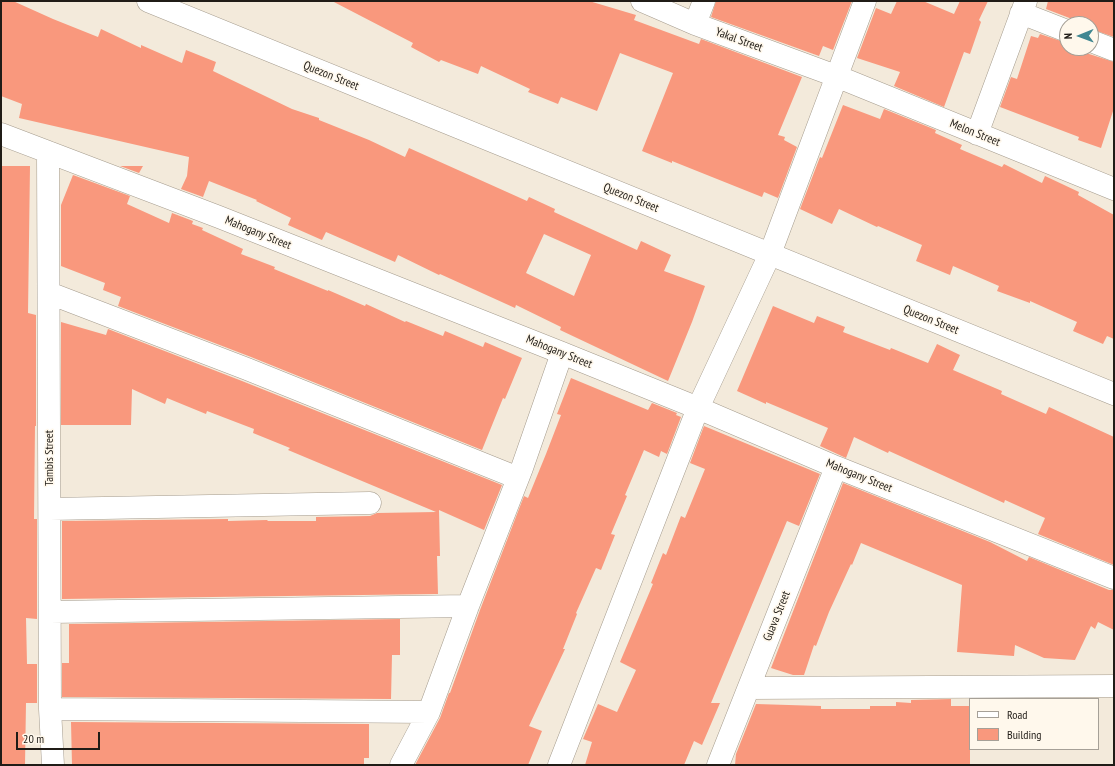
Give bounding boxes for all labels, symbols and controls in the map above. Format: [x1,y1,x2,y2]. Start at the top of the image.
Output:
north arrow [1059,16,1099,56]
street label: Yakal Street [713,25,765,55]
text: N [1061,33,1075,39]
street label: Quezon Street [301,58,361,94]
street label: Melon Street [948,116,1002,150]
street label: Quezon Street [601,180,661,216]
street label: Mahogany Street [223,213,293,253]
street label: Quezon Street [901,302,961,338]
street label: Mahogany Street [524,332,594,372]
street label: Tambis Street [43,430,57,486]
street label: Mahogany Street [824,456,894,496]
street label: Guava Street [760,589,794,643]
legend [969,698,1099,750]
text: Road [1007,707,1027,722]
scale bar [18,724,102,750]
text: Building [1007,727,1042,742]
text: 20 m [23,731,44,746]

